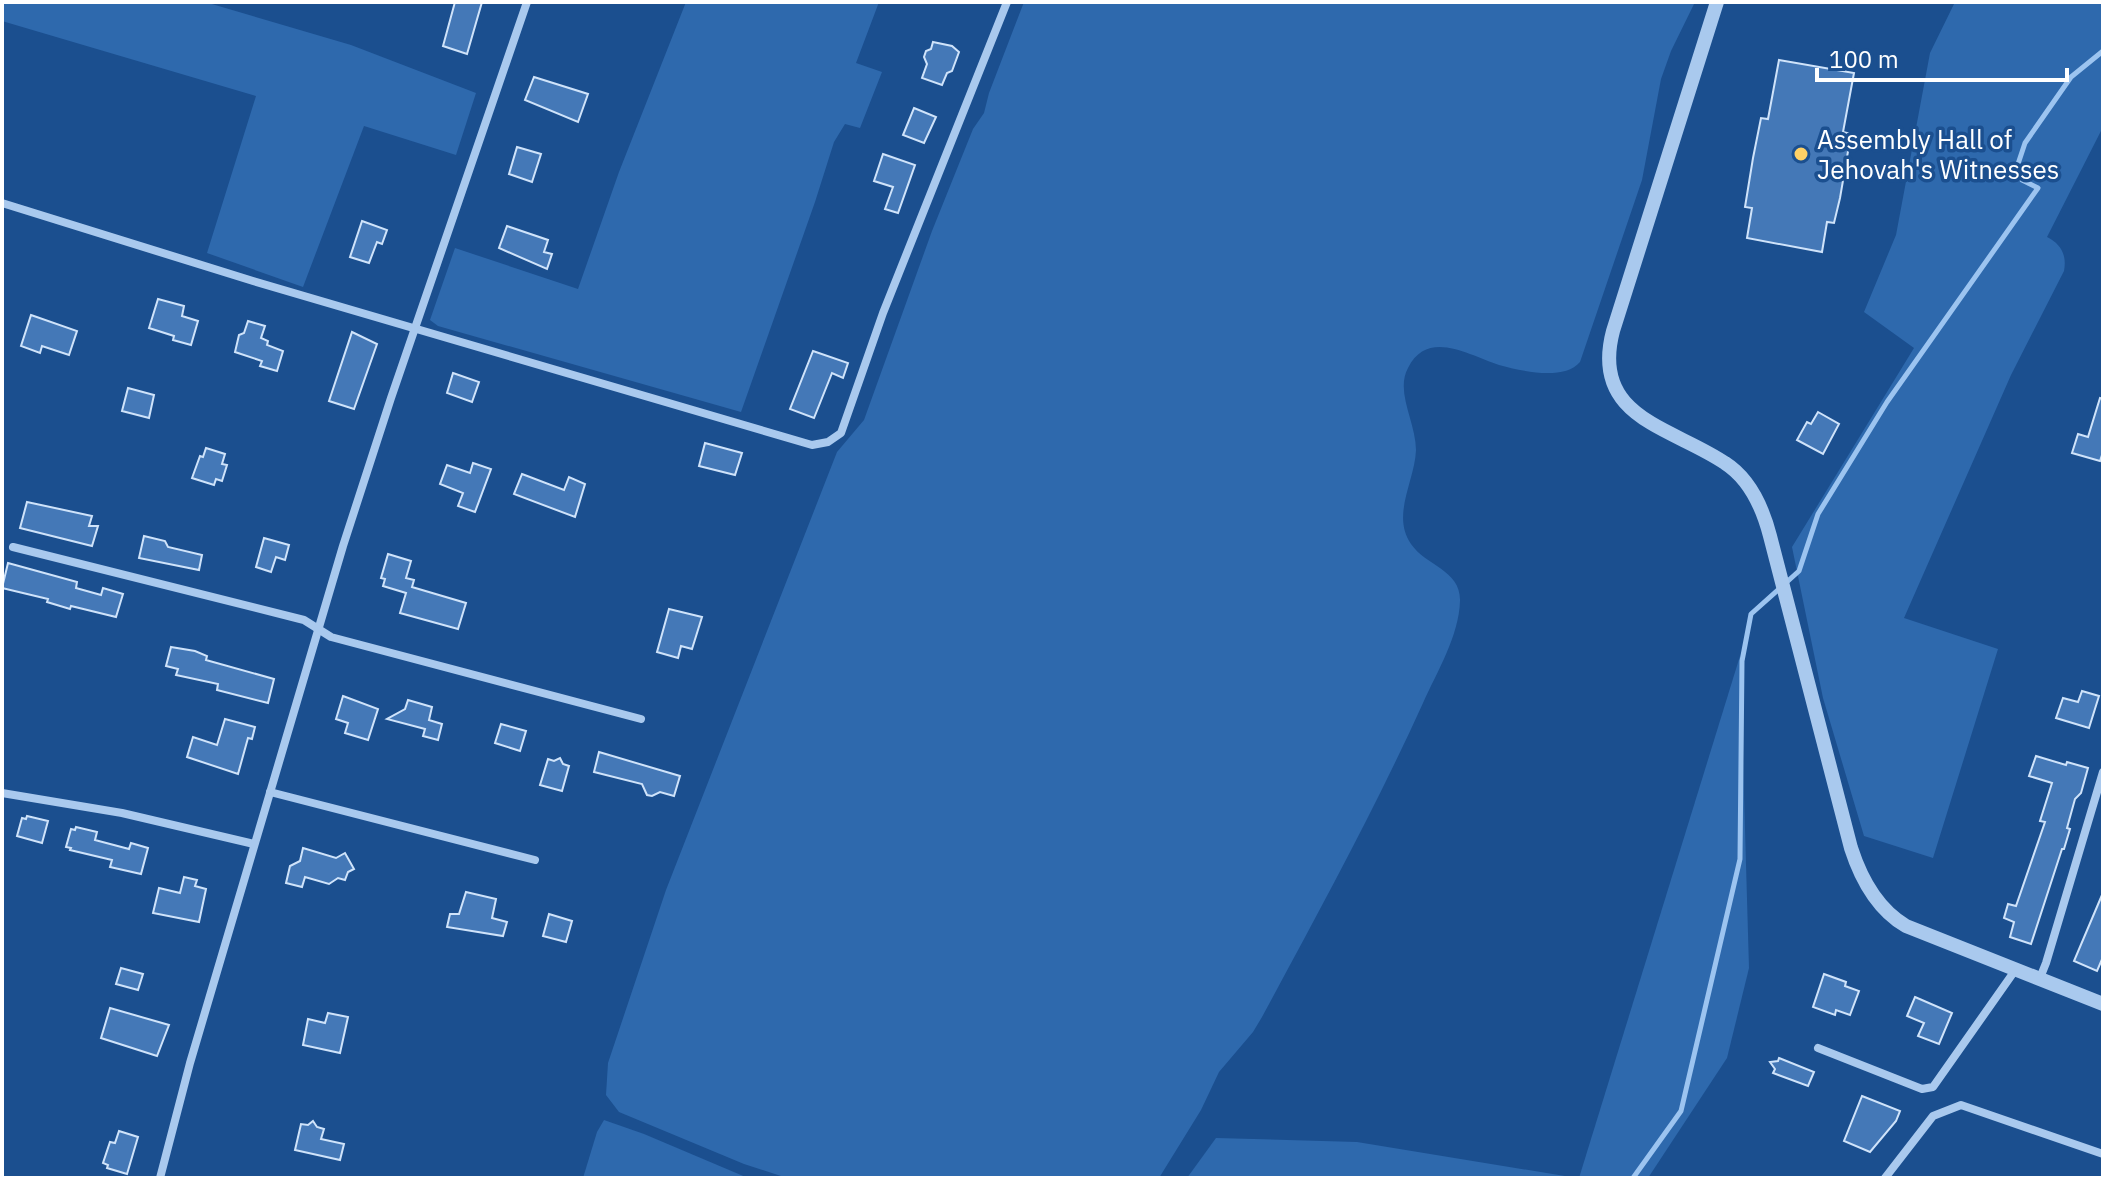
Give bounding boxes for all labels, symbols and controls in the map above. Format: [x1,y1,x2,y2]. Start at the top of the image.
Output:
scale bar [1817,32,2067,82]
text: 100 m [1829,43,1899,75]
place label: Assembly Hall of Jehovah's Witnesses [1817,122,2060,186]
marker: Assembly Hall of Jehovah's Witnesses [1792,145,1810,163]

